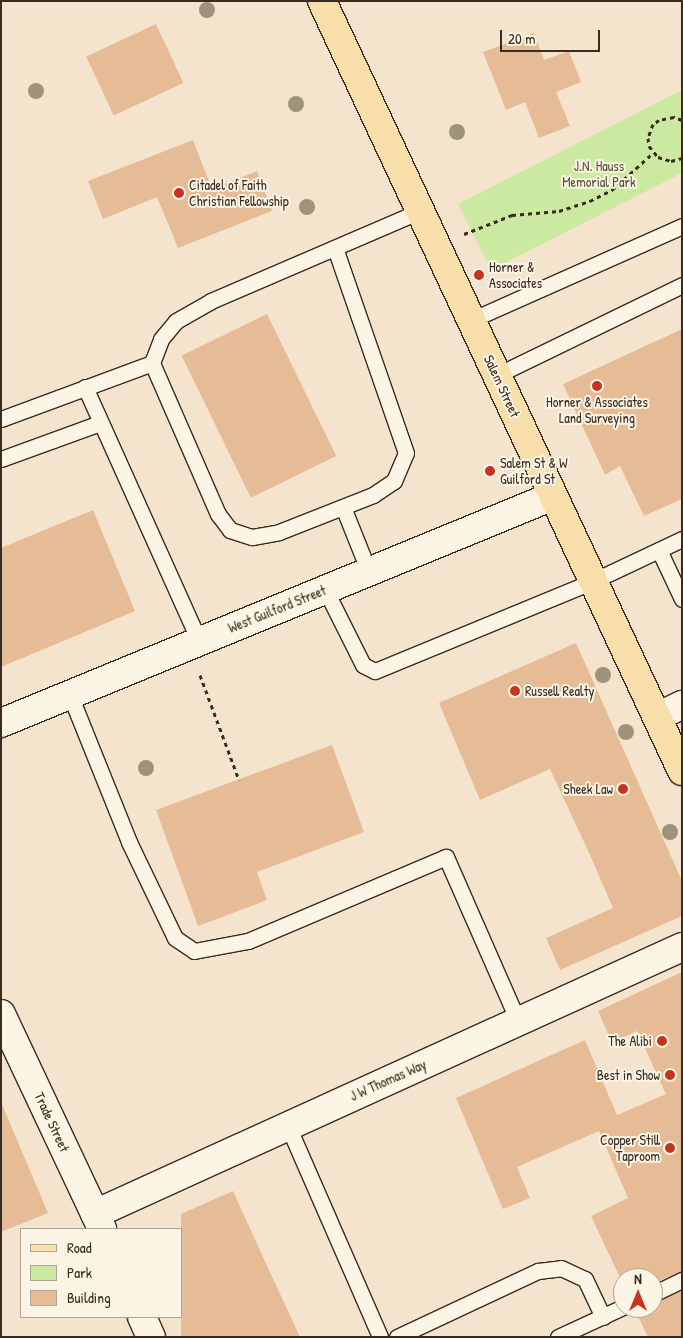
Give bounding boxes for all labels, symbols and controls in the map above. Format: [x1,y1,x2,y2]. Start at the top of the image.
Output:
scale bar [503,20,603,52]
text: 20 m [508,28,535,49]
park label: J.N. Hauss Memorial Park [562,158,636,190]
place label: Citadel of Faith Christian Fellowship [189,177,289,210]
marker: Citadel of Faith Christian Fellowship [173,187,185,199]
place label: Horner & Associates [489,259,542,292]
marker: Horner & Associates [473,269,485,281]
street label: Salem Street [480,352,524,420]
marker: Horner & Associates Land Surveying [591,380,603,392]
place label: Horner & Associates Land Surveying [546,394,648,427]
place label: Salem St & W Guilford St [500,455,568,488]
marker: Salem St & W Guilford St [484,465,496,477]
street label: West Guilford Street [226,582,328,636]
place label: Russell Realty [525,683,594,699]
marker: Russell Realty [509,685,521,697]
place label: Sheek Law [563,781,613,797]
marker: Sheek Law [617,783,629,795]
place label: The Alibi [608,1033,652,1049]
marker: The Alibi [656,1035,668,1047]
street label: J W Thomas Way [347,1056,429,1104]
place label: Best in Show [597,1067,660,1083]
marker: Best in Show [664,1069,676,1081]
street label: Trade Street [31,1089,73,1155]
place label: Copper Still Taproom [600,1132,660,1164]
marker: Copper Still Taproom [664,1142,676,1154]
legend [20,1228,182,1318]
text: Road [67,1237,92,1258]
text: Park [67,1262,92,1283]
north arrow [613,1268,663,1318]
text: N [634,1269,642,1288]
text: Building [67,1287,111,1308]

